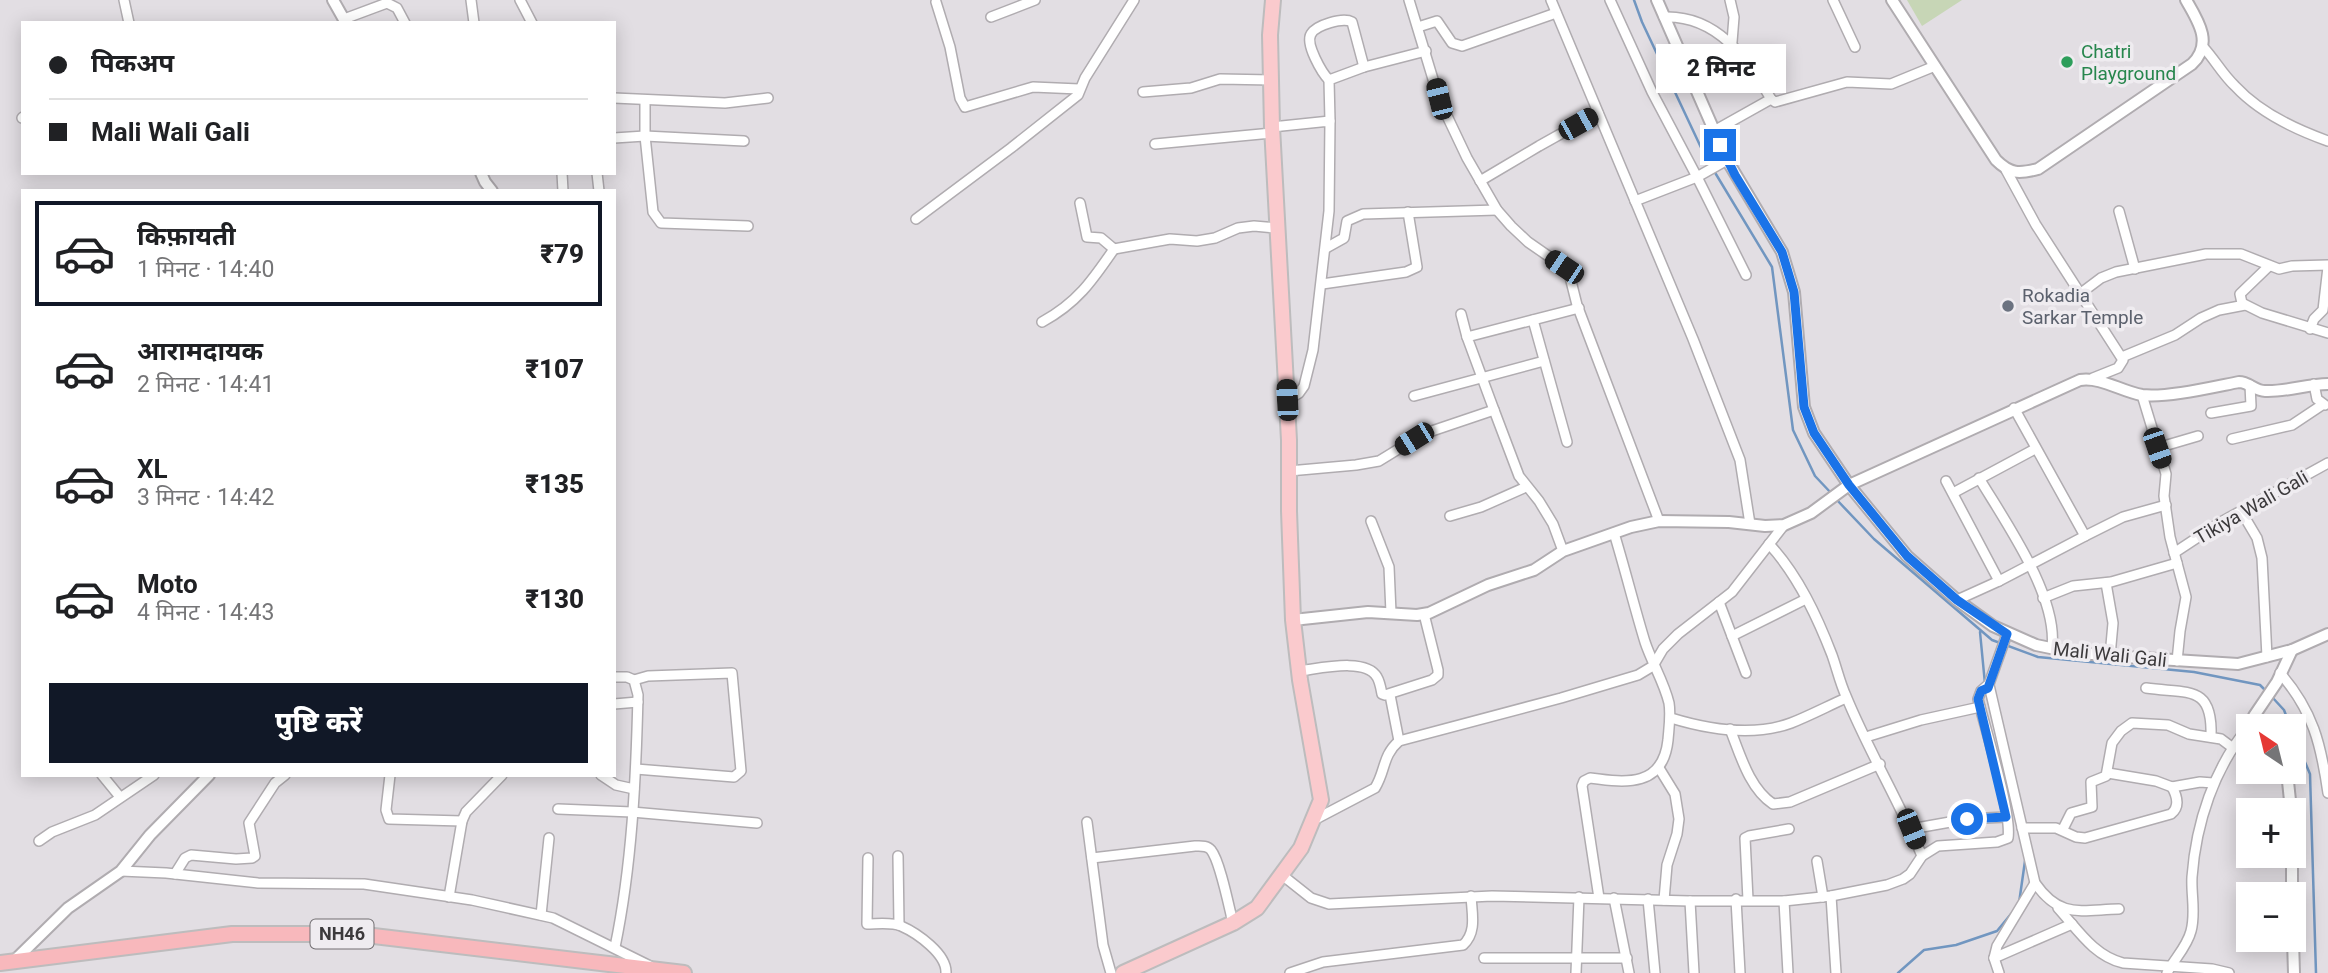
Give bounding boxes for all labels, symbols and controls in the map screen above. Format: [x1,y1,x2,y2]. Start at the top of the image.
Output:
place label: Chatri Playground [2081,40,2176,85]
callout: 2 मिनट [1655,44,1785,92]
text: पिकअप [91,48,174,78]
marker: Chatri Playground [2059,54,2075,70]
text: 2 मिनट [1687,55,1755,82]
car [1424,76,1455,122]
car [1555,105,1602,143]
text: Mali Wali Gali [91,117,250,147]
route end [1704,129,1736,161]
text: किफ़ायती [137,221,236,251]
icon: car [53,222,116,285]
text: ₹79 [540,239,584,269]
car [1541,247,1588,287]
text: 1 मिनट · 14:40 [137,256,274,283]
place label: Rokadia Sarkar Temple [2022,284,2143,329]
marker: Rokadia Sarkar Temple [2000,298,2016,314]
text: आरामदायक [137,336,263,366]
icon: car [53,337,116,400]
text: ₹107 [525,354,584,384]
text: 2 मिनट · 14:41 [137,371,274,398]
car [1276,378,1299,422]
car [1391,419,1438,459]
car [2141,425,2174,471]
icon: car [53,452,116,515]
text: XL [137,454,168,484]
street label: Tikiya Wali Gali [2190,466,2312,549]
text: ₹135 [525,469,584,499]
text: 3 मिनट · 14:42 [137,484,274,511]
icon: car [53,567,116,630]
text: Moto [137,569,198,599]
text: ₹130 [525,584,584,614]
text: 4 मिनट · 14:43 [137,599,274,626]
street label: Mali Wali Gali [2052,637,2168,672]
button: पुष्टि करें [49,683,588,763]
north arrow [2236,714,2306,784]
map controls [2236,714,2306,952]
button: + [2236,798,2306,868]
route start [1951,803,1983,835]
car [1894,806,1929,852]
button: − [2236,882,2306,952]
road number: NH46 [310,919,374,948]

